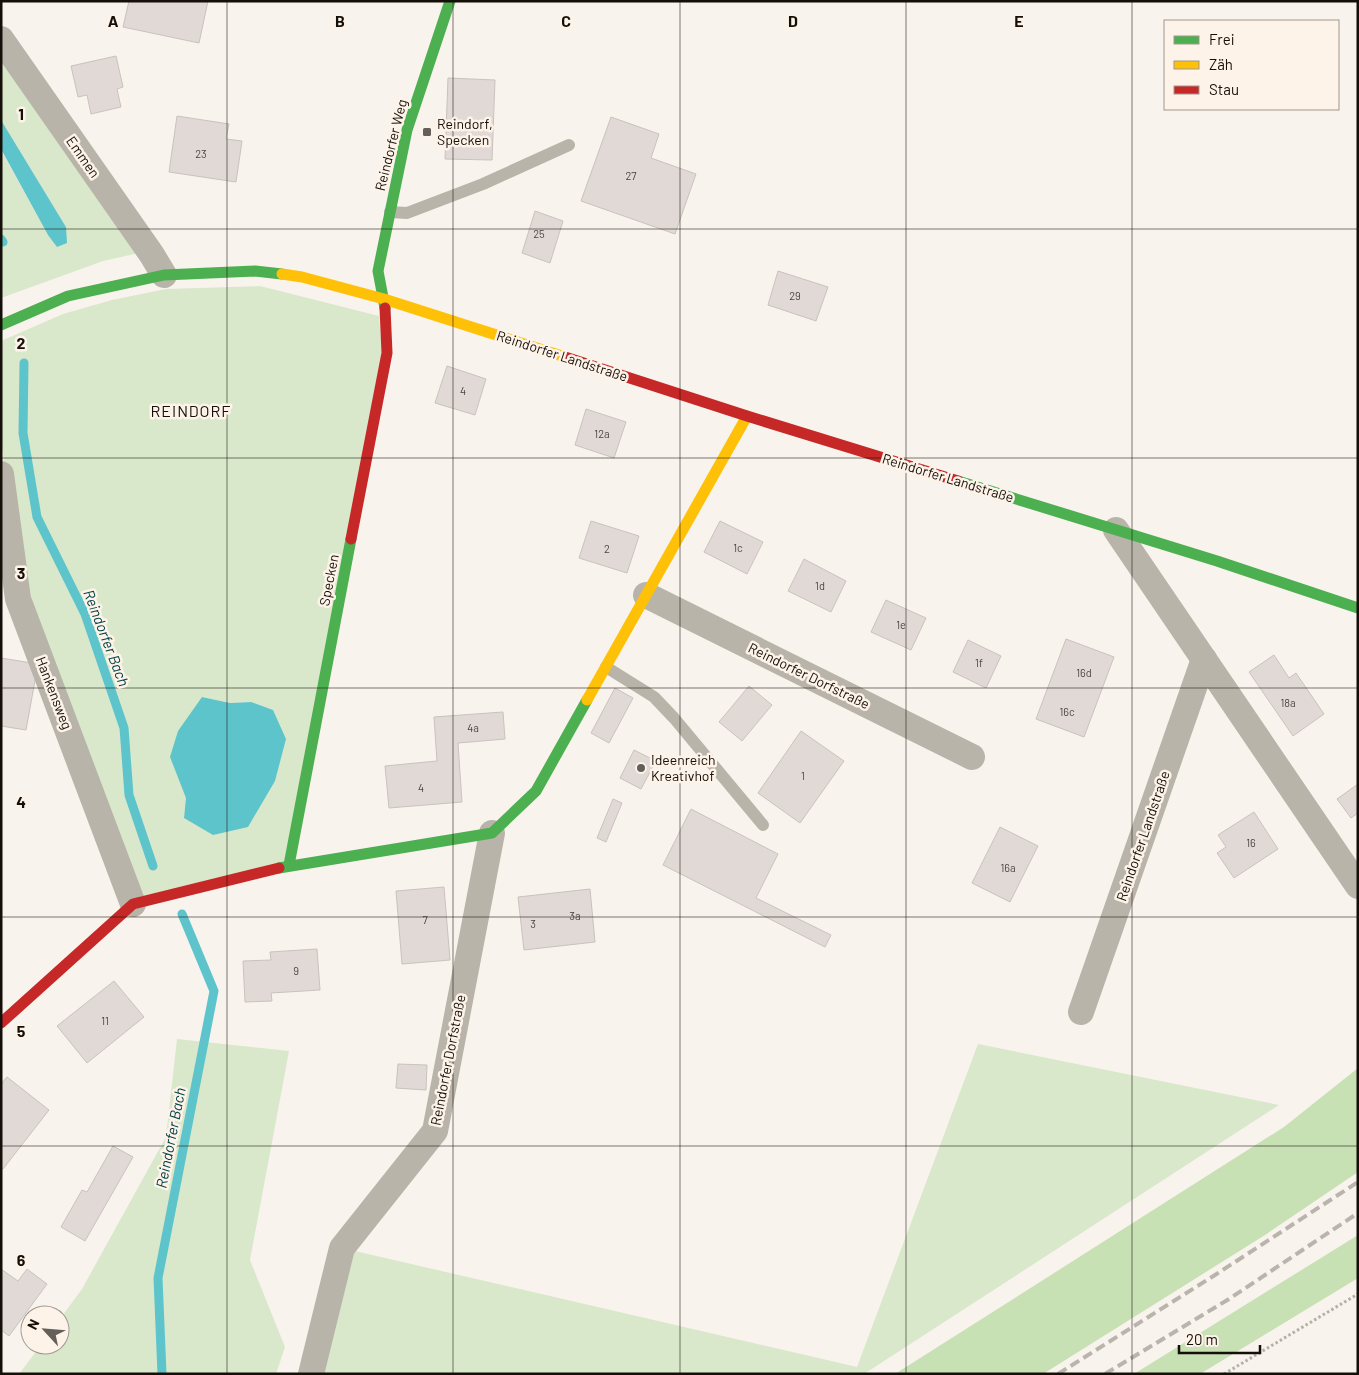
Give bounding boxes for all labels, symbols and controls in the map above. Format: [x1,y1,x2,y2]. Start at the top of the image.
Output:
text: A [108,11,119,30]
text: B [335,11,345,30]
text: C [561,11,571,30]
text: D [788,11,798,30]
text: E [1014,11,1024,30]
legend [1164,20,1339,110]
text: Frei [1209,30,1235,48]
text: Zäh [1209,55,1233,73]
text: Stau [1209,80,1239,98]
street label: Reindorfer Weg [371,97,410,192]
text: 1 [18,104,24,123]
place label: Reindorf, Specken [437,115,493,148]
marker: Reindorf, Specken [421,126,433,138]
street label: Emmen [63,133,104,181]
house number: 23 [195,147,207,160]
house number: 27 [625,169,637,182]
house number: 25 [533,227,545,240]
house number: 29 [789,289,801,302]
street label: Reindorfer Landstraße [494,326,630,385]
text: 2 [17,333,26,352]
house number: 4 [460,384,466,397]
district label: REINDORF [151,401,231,420]
house number: 12a [594,427,610,440]
street label: Reindorfer Landstraße [880,449,1016,506]
house number: 1c [733,541,743,554]
house number: 2 [604,542,610,555]
street label: Specken [315,553,342,607]
text: 3 [17,563,25,582]
house number: 1d [815,579,825,592]
water label: Reindorfer Bach [80,587,134,689]
house number: 1e [896,618,906,631]
street label: Reindorfer Dorfstraße [746,639,873,712]
street label: Hankensweg [33,654,76,732]
house number: 1f [975,656,983,669]
house number: 16d [1076,666,1092,679]
house number: 18a [1280,696,1296,709]
house number: 16c [1059,705,1075,718]
house number: 4a [467,721,479,734]
place label: Ideenreich Kreativhof [651,751,716,784]
marker: Ideenreich Kreativhof [635,762,647,774]
street label: Reindorfer Landstraße [1112,768,1173,903]
house number: 1 [801,769,805,782]
house number: 4 [418,781,424,794]
text: 4 [16,792,26,811]
house number: 16 [1246,836,1256,849]
house number: 16a [1000,861,1016,874]
house number: 3a [569,909,581,922]
house number: 7 [422,913,428,926]
house number: 3 [530,917,536,930]
house number: 9 [293,964,299,977]
street label: Reindorfer Dorfstraße [426,993,469,1127]
house number: 11 [101,1014,109,1027]
text: 5 [17,1021,26,1040]
water label: Reindorfer Bach [151,1086,189,1190]
text: 6 [17,1250,26,1269]
north arrow [20,1305,70,1355]
text: N [23,1316,43,1332]
scale bar [1179,1322,1260,1354]
text: 20 m [1186,1330,1218,1348]

